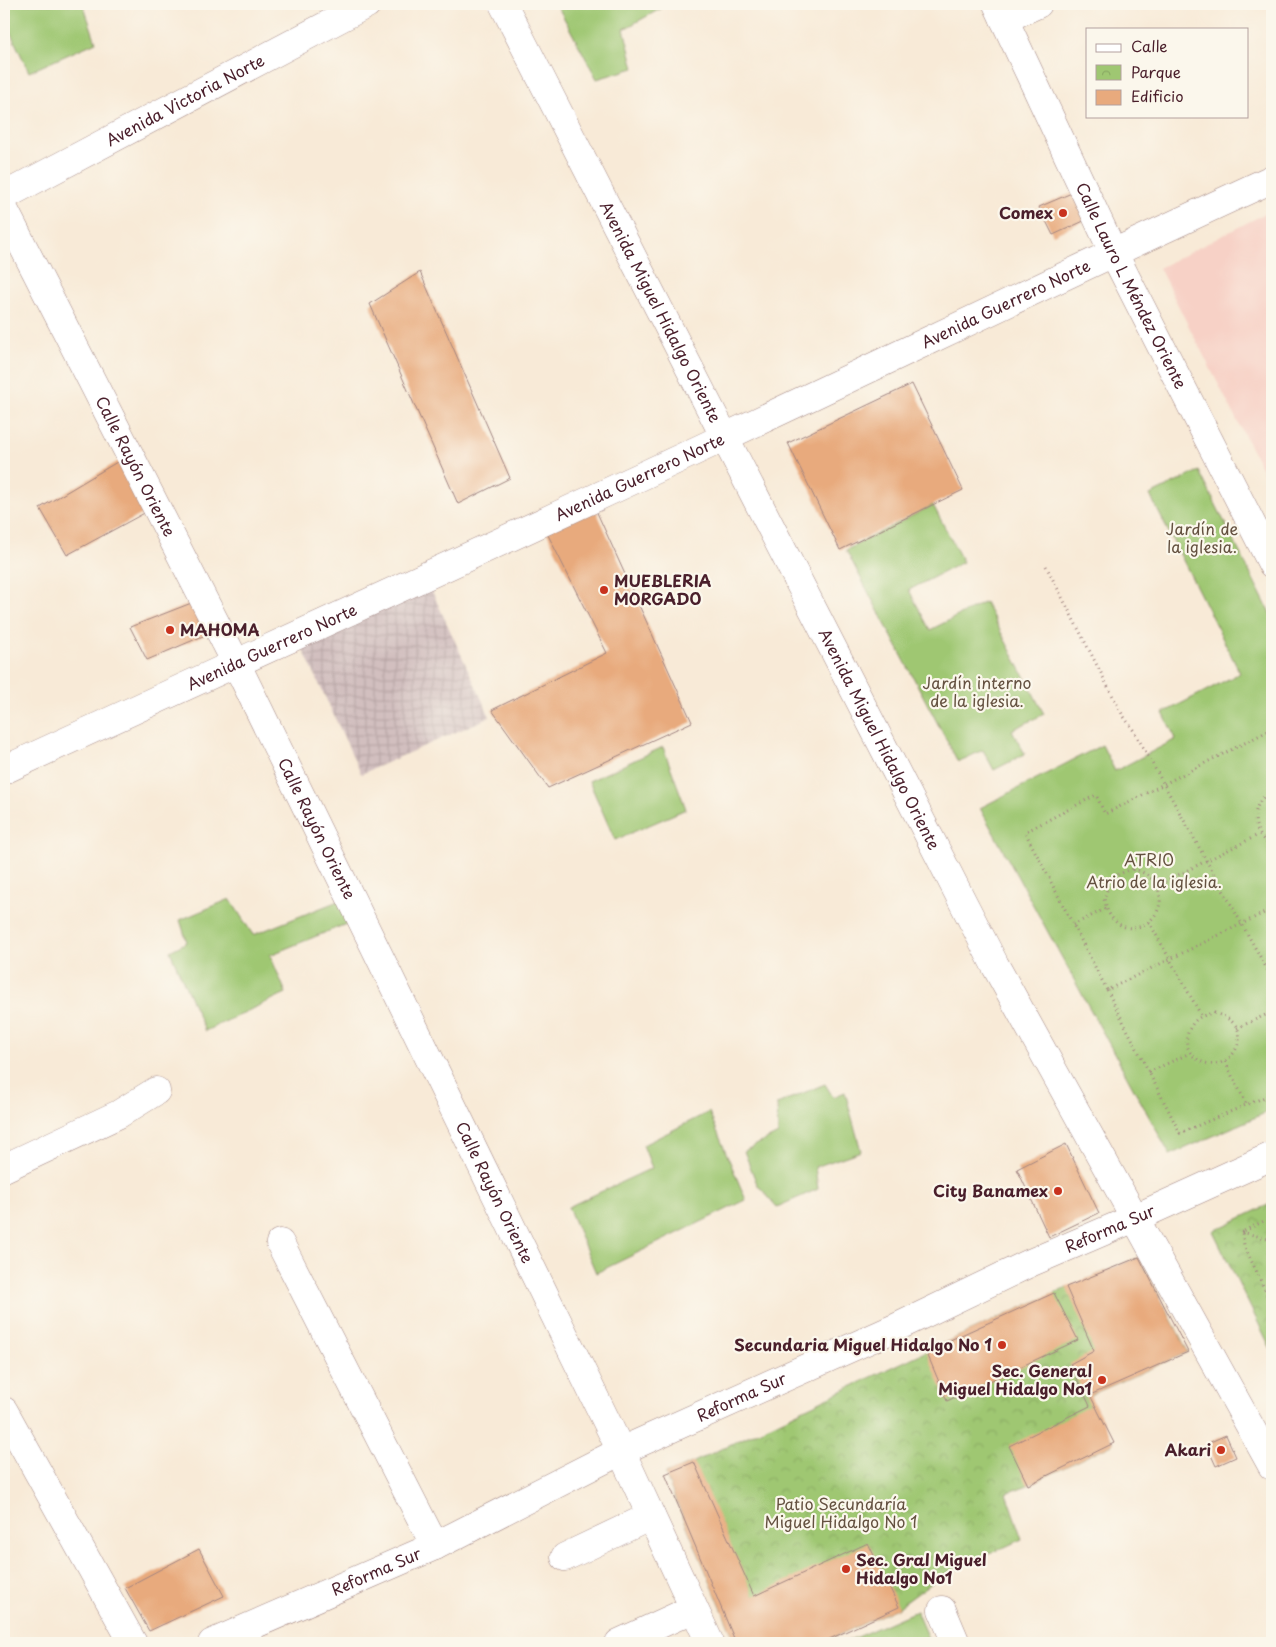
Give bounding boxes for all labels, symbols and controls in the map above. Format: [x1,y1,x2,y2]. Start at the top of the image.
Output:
legend [1086,28,1248,118]
text: Calle [1131,34,1168,57]
street label: Avenida Victoria Norte [101,47,269,151]
text: Parque [1131,60,1181,83]
text: Edificio [1131,84,1184,107]
street label: Calle Lauro L Méndez Oriente [1071,178,1194,393]
street label: Avenida Miguel Hidalgo Oriente [595,197,728,427]
place label: Comex [999,200,1053,224]
marker: Comex [1057,207,1069,219]
street label: Avenida Guerrero Norte [917,252,1094,353]
street label: Calle Rayón Oriente [90,391,182,540]
street label: Avenida Guerrero Norte [551,426,728,526]
park label: Jardín de la iglesia. [1166,516,1239,558]
place label: MUEBLERIA M0RGAD0 [614,568,712,610]
marker: MUEBLERIA M0RGAD0 [598,584,610,596]
street label: Avenida Guerrero Norte [183,596,361,695]
place label: MAH0MA [180,617,260,641]
marker: MAH0MA [164,624,176,636]
street label: Avenida Miguel Hidalgo Oriente [814,624,947,854]
park label: Jardín interno de la iglesia. [923,670,1032,712]
street label: Calle Rayón Oriente [273,753,363,903]
park label: ATRI0 [1124,847,1174,871]
park label: Atrio de la iglesia. [1086,869,1222,893]
street label: Calle Rayón Oriente [451,1117,540,1267]
place label: City Banamex [933,1178,1048,1202]
marker: City Banamex [1052,1185,1064,1197]
street label: Reforma Sur [1060,1197,1159,1258]
place label: Secundaria Miguel Hidalgo No 1 [734,1332,992,1356]
marker: Secundaria Miguel Hidalgo No 1 [996,1339,1008,1351]
place label: Sec. General Miguel Hidalgo No1 [938,1358,1092,1400]
street label: Reforma Sur [692,1365,790,1427]
marker: Sec. General Miguel Hidalgo No1 [1096,1374,1108,1386]
place label: Akari [1165,1437,1211,1461]
marker: Akari [1215,1444,1227,1456]
park label: Patio Secundaría Miguel Hidalgo No 1 [764,1491,918,1533]
street label: Reforma Sur [327,1540,425,1601]
place label: Sec. Gral Miguel Hidalgo No1 [856,1547,987,1589]
marker: Sec. Gral Miguel Hidalgo No1 [840,1563,852,1575]

